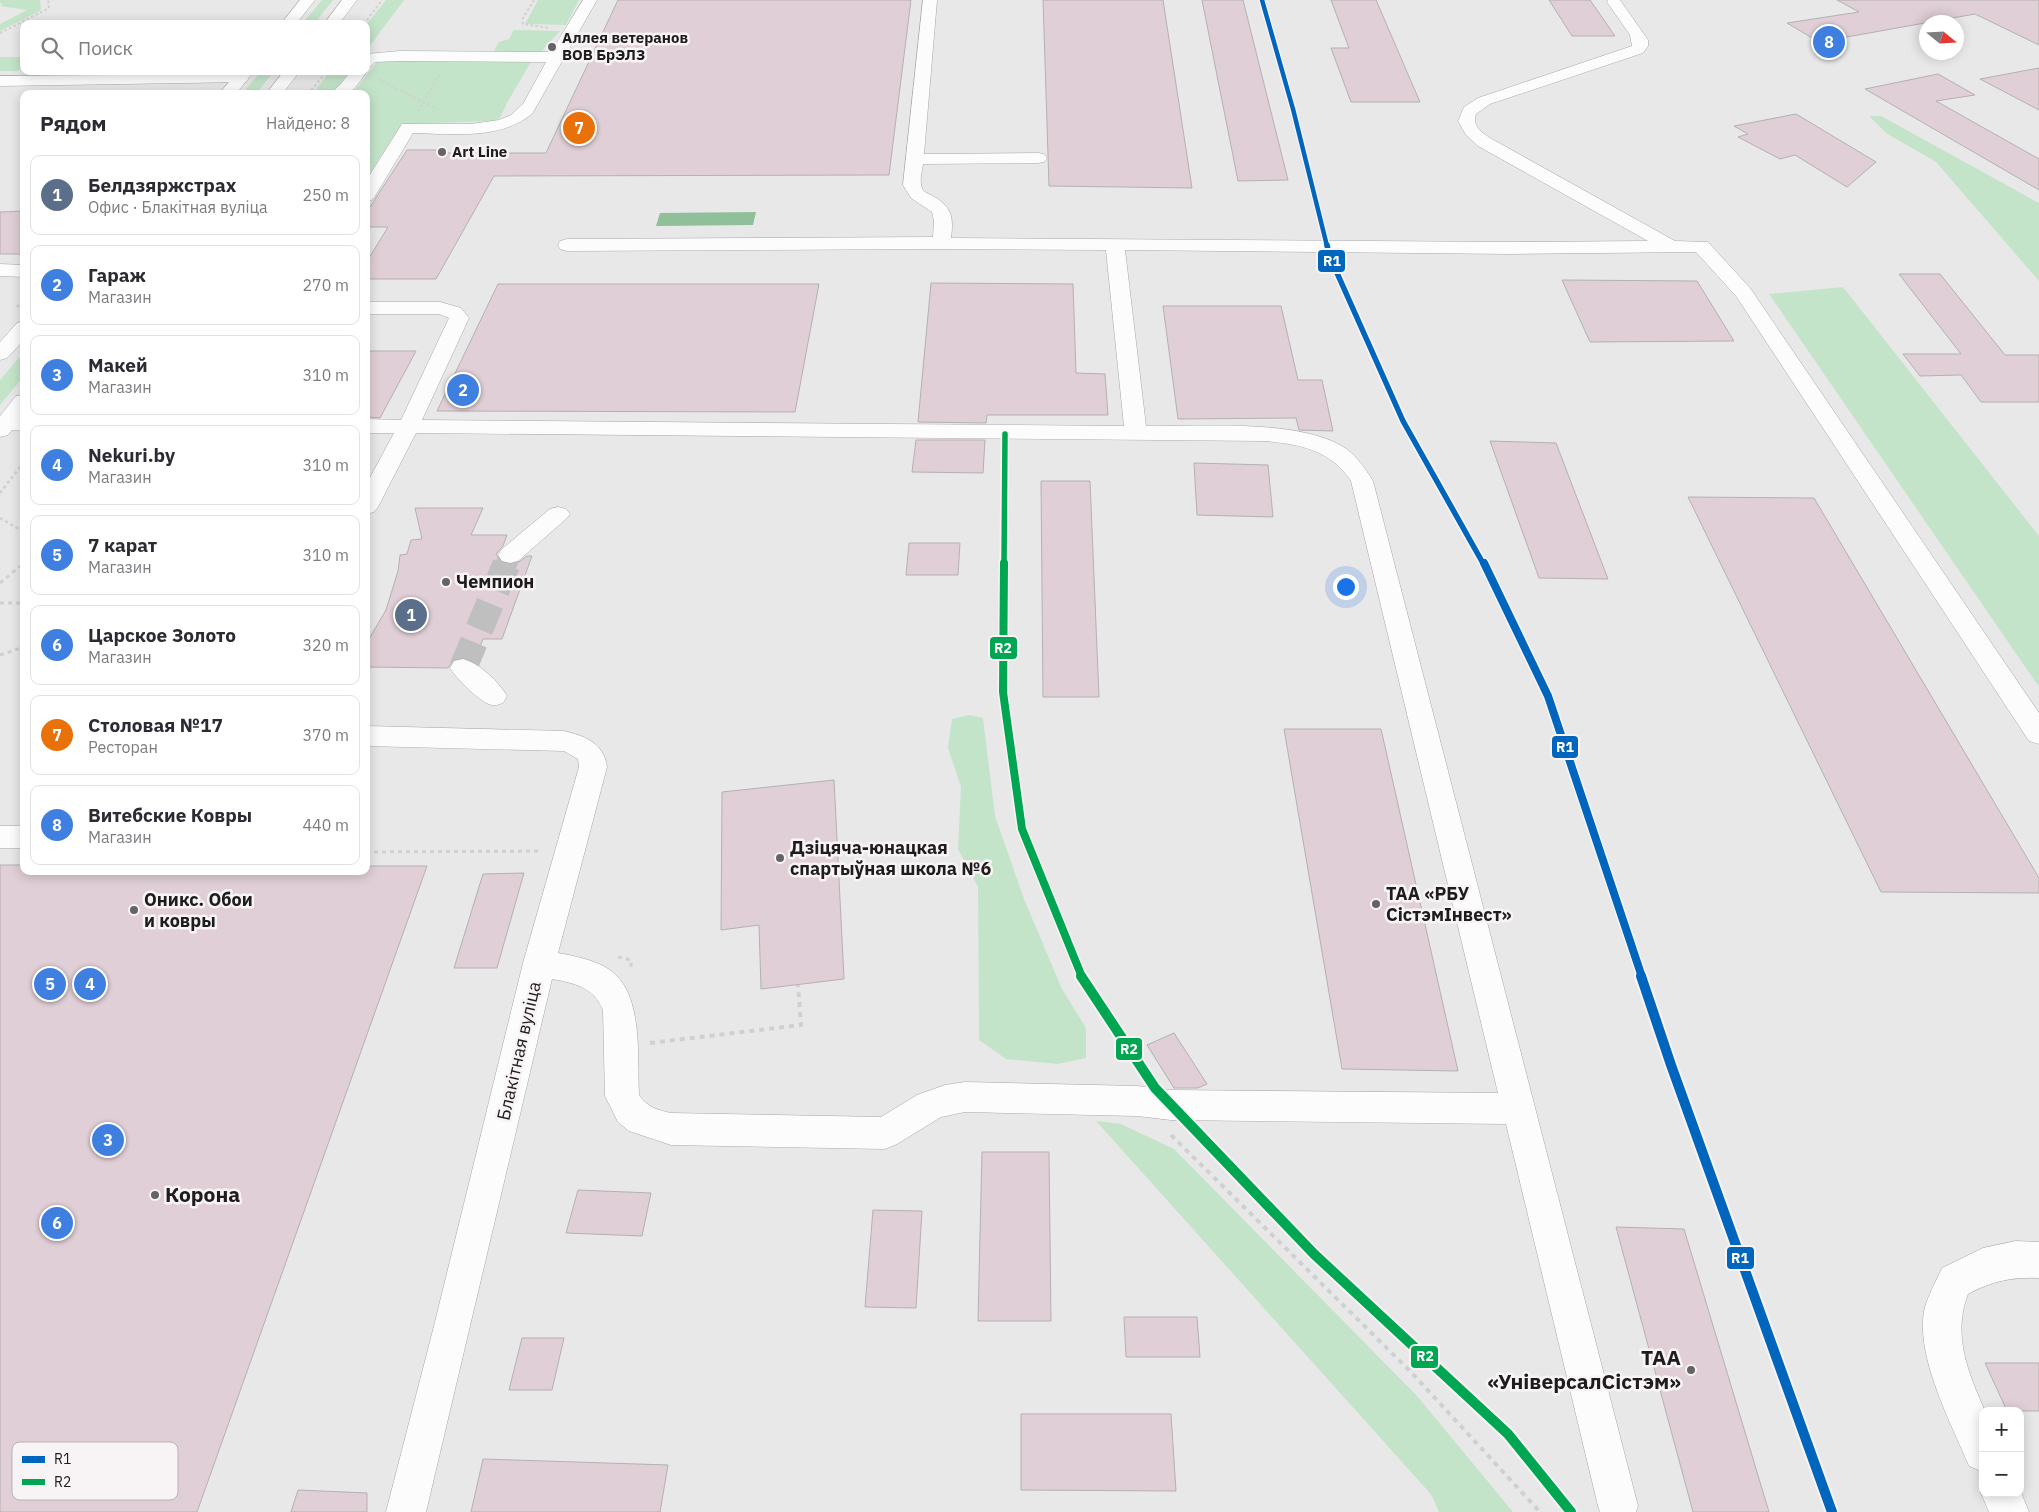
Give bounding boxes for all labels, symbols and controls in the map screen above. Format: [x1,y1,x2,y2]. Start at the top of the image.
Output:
north arrow [1919,15,1964,60]
search box [20,20,370,75]
pin: 8 [1813,23,1845,61]
place label: Аллея ветеранов ВОВ БрЭЛЗ [562,28,688,64]
icon: search [38,34,66,62]
text: Поиск [78,36,133,60]
marker: Аллея ветеранов ВОВ БрЭЛЗ [546,41,558,53]
text: Рядом [40,109,107,137]
pin: 7 [563,109,595,147]
text: Найдено: 8 [266,113,350,133]
place label: Art Line [452,142,507,161]
marker: Art Line [436,146,448,158]
text: Белдзяржстрах [88,173,236,197]
text: 1 [52,185,62,205]
text: 250 m [302,185,349,205]
text: Офис · Блакітная вуліца [88,197,268,217]
line badge: R1 [1317,249,1346,273]
text: R1 [1323,252,1342,270]
text: Гараж [88,263,146,287]
text: 2 [52,275,62,295]
text: 270 m [302,275,349,295]
text: Магазин [88,287,152,307]
text: Макей [88,353,148,377]
text: 3 [52,365,62,385]
text: 310 m [302,365,349,385]
pin: 2 [447,371,479,409]
text: Магазин [88,377,152,397]
text: Nekuri.by [88,443,175,467]
text: 4 [52,455,62,475]
text: 310 m [302,455,349,475]
text: Магазин [88,467,152,487]
text: 7 карат [88,533,157,557]
text: 5 [52,545,62,565]
text: 310 m [302,545,349,565]
text: Магазин [88,557,152,577]
place label: Чемпион [456,570,534,593]
your location [1333,574,1359,600]
marker: Чемпион [440,576,452,588]
pin: 1 [395,596,427,634]
text: Царское Золото [88,623,236,647]
text: 6 [52,635,62,655]
text: 320 m [302,635,349,655]
line badge: R2 [989,636,1018,660]
text: R2 [994,639,1012,657]
text: Магазин [88,647,152,667]
text: Столовая №17 [88,713,223,737]
text: 7 [52,725,62,745]
text: 370 m [302,725,349,745]
line badge: R1 [1551,735,1579,759]
text: Ресторан [88,737,158,757]
text: R1 [1556,738,1575,756]
text: Витебские Ковры [88,803,252,827]
text: 8 [52,815,62,835]
text: 440 m [302,815,349,835]
text: Магазин [88,827,152,847]
place label: Дзіцяча-юнацкая спартыўная школа №6 [790,836,991,880]
marker: Дзіцяча-юнацкая спартыўная школа №6 [774,852,786,864]
place label: ТАА «РБУ СістэмІнвест» [1386,882,1512,926]
place label: Оникс. Обои и ковры [144,888,253,932]
marker: ТАА «РБУ СістэмІнвест» [1370,898,1382,910]
marker: Оникс. Обои и ковры [128,904,140,916]
pin: 5 [34,965,66,1003]
pin: 4 [74,965,106,1003]
street label: Блакітная вуліца [491,979,546,1123]
line badge: R2 [1115,1037,1143,1061]
text: R2 [1120,1040,1138,1058]
pin: 3 [92,1121,124,1159]
place label: Корона [165,1180,240,1208]
marker: Корона [149,1189,161,1201]
pin: 6 [41,1204,73,1242]
line badge: R1 [1726,1246,1755,1270]
text: R1 [1731,1249,1750,1267]
place label: ТАА «УніверсалСістэм» [1487,1343,1681,1395]
line badge: R2 [1410,1345,1439,1369]
text: R2 [1416,1347,1434,1365]
marker: ТАА «УніверсалСістэм» [1685,1364,1697,1376]
map controls [1979,1407,2024,1497]
button: + [1979,1407,2024,1452]
legend [12,1442,178,1500]
text: R1 [54,1450,71,1468]
button: − [1979,1452,2024,1497]
text: R2 [54,1473,71,1491]

